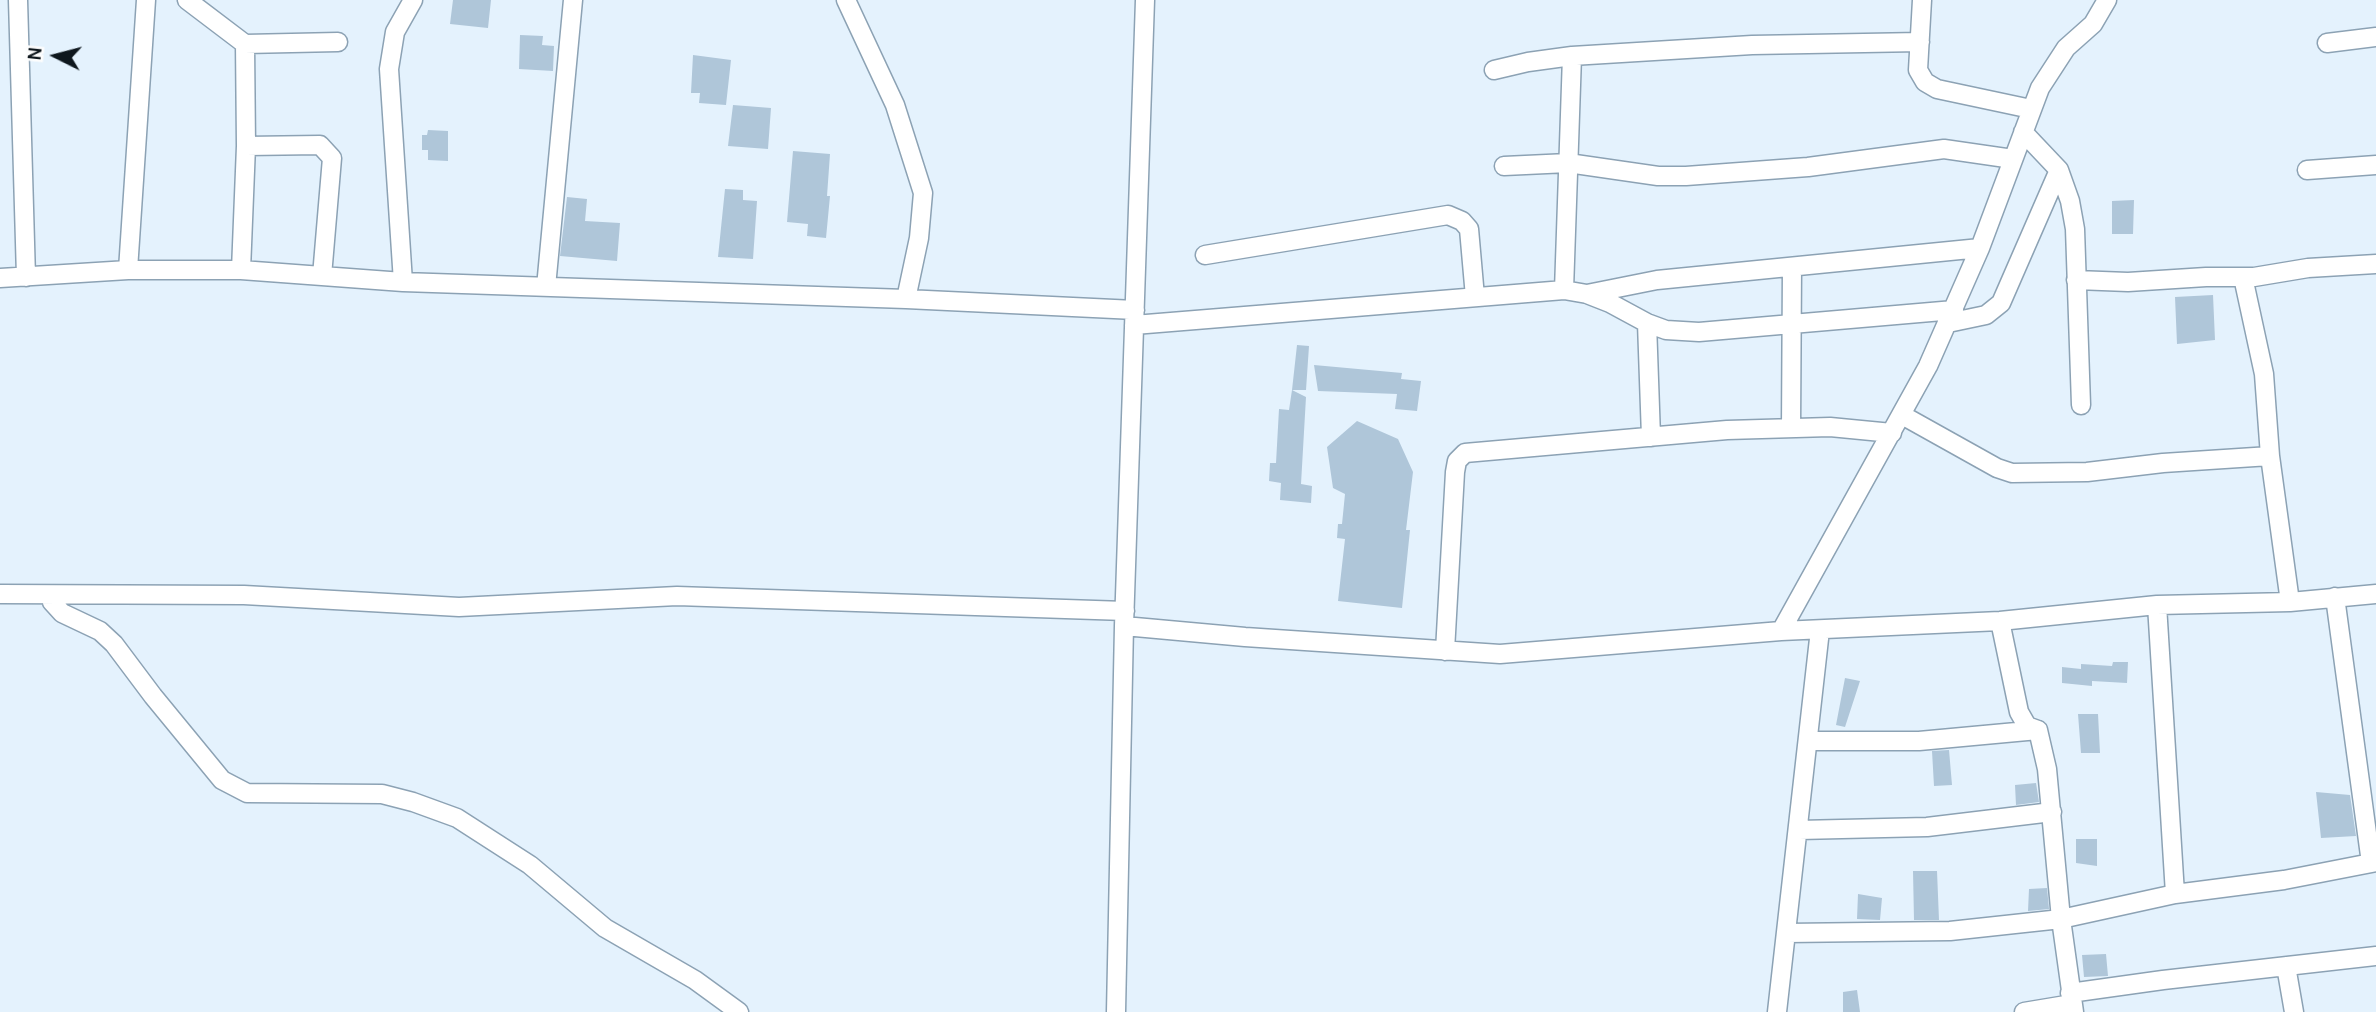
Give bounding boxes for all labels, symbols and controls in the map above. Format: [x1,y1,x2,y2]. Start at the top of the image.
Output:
north arrow [21,21,91,91]
text: N [23,46,47,62]

